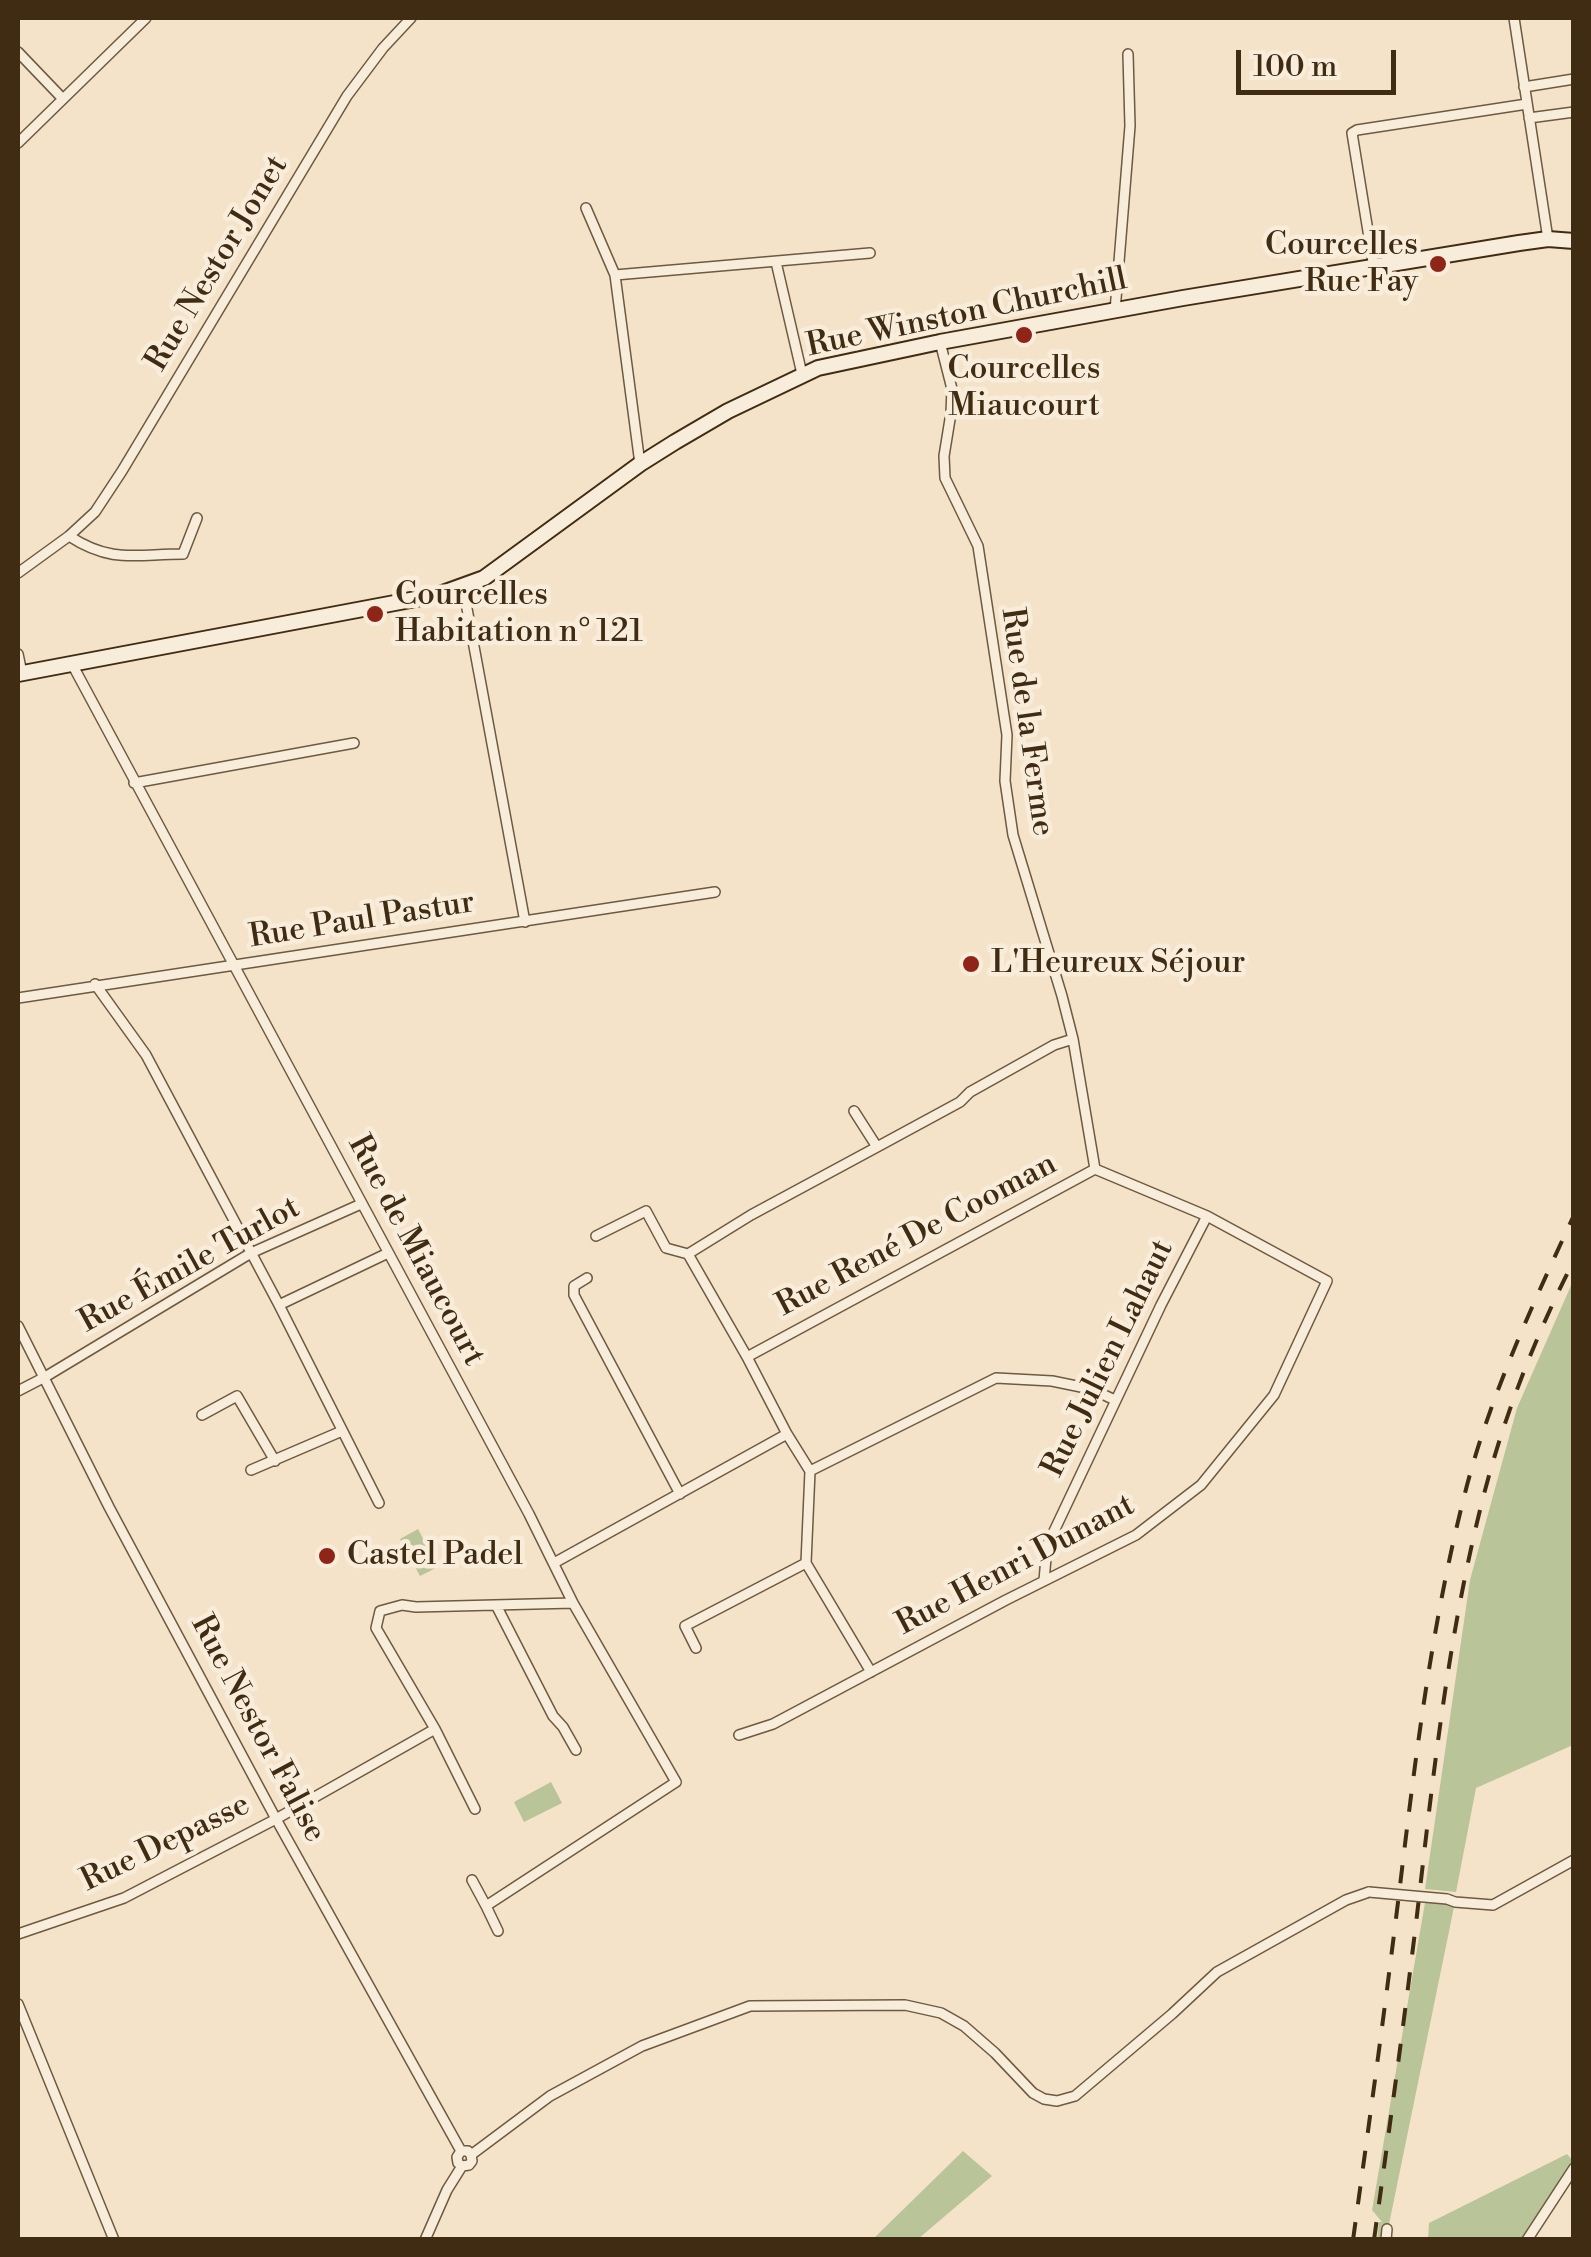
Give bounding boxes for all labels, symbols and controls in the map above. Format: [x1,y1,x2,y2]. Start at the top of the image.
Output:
scale bar [1241,30,1401,92]
text: 100 m [1253,48,1337,86]
street label: Rue Nestor Jonet [139,149,297,379]
place label: Courcelles Rue Fay [1265,227,1418,302]
marker: Courcelles Rue Fay [1427,253,1449,275]
street label: Rue Winston Churchill [803,261,1131,367]
marker: Courcelles Miaucourt [1013,324,1035,346]
place label: Courcelles Miaucourt [947,351,1101,426]
place label: Courcelles Habitation n° 121 [395,577,643,652]
marker: Courcelles Habitation n° 121 [364,603,386,625]
street label: Rue de la Ferme [991,605,1061,839]
street label: Rue Paul Pastur [246,884,478,958]
place label: L'Heureux Séjour [991,945,1245,983]
marker: L'Heureux Séjour [960,953,982,975]
street label: Rue de Miaucourt [338,1129,492,1373]
street label: Rue René De Cooman [770,1146,1064,1326]
street label: Rue Émile Turlot [73,1190,307,1342]
street label: Rue Julien Lahaut [1035,1234,1183,1484]
street label: Rue Henri Dunant [890,1487,1142,1645]
place label: Castel Padel [347,1537,523,1575]
marker: Castel Padel [316,1545,338,1567]
street label: Rue Nestor Falise [181,1609,333,1849]
street label: Rue Depasse [75,1787,257,1901]

